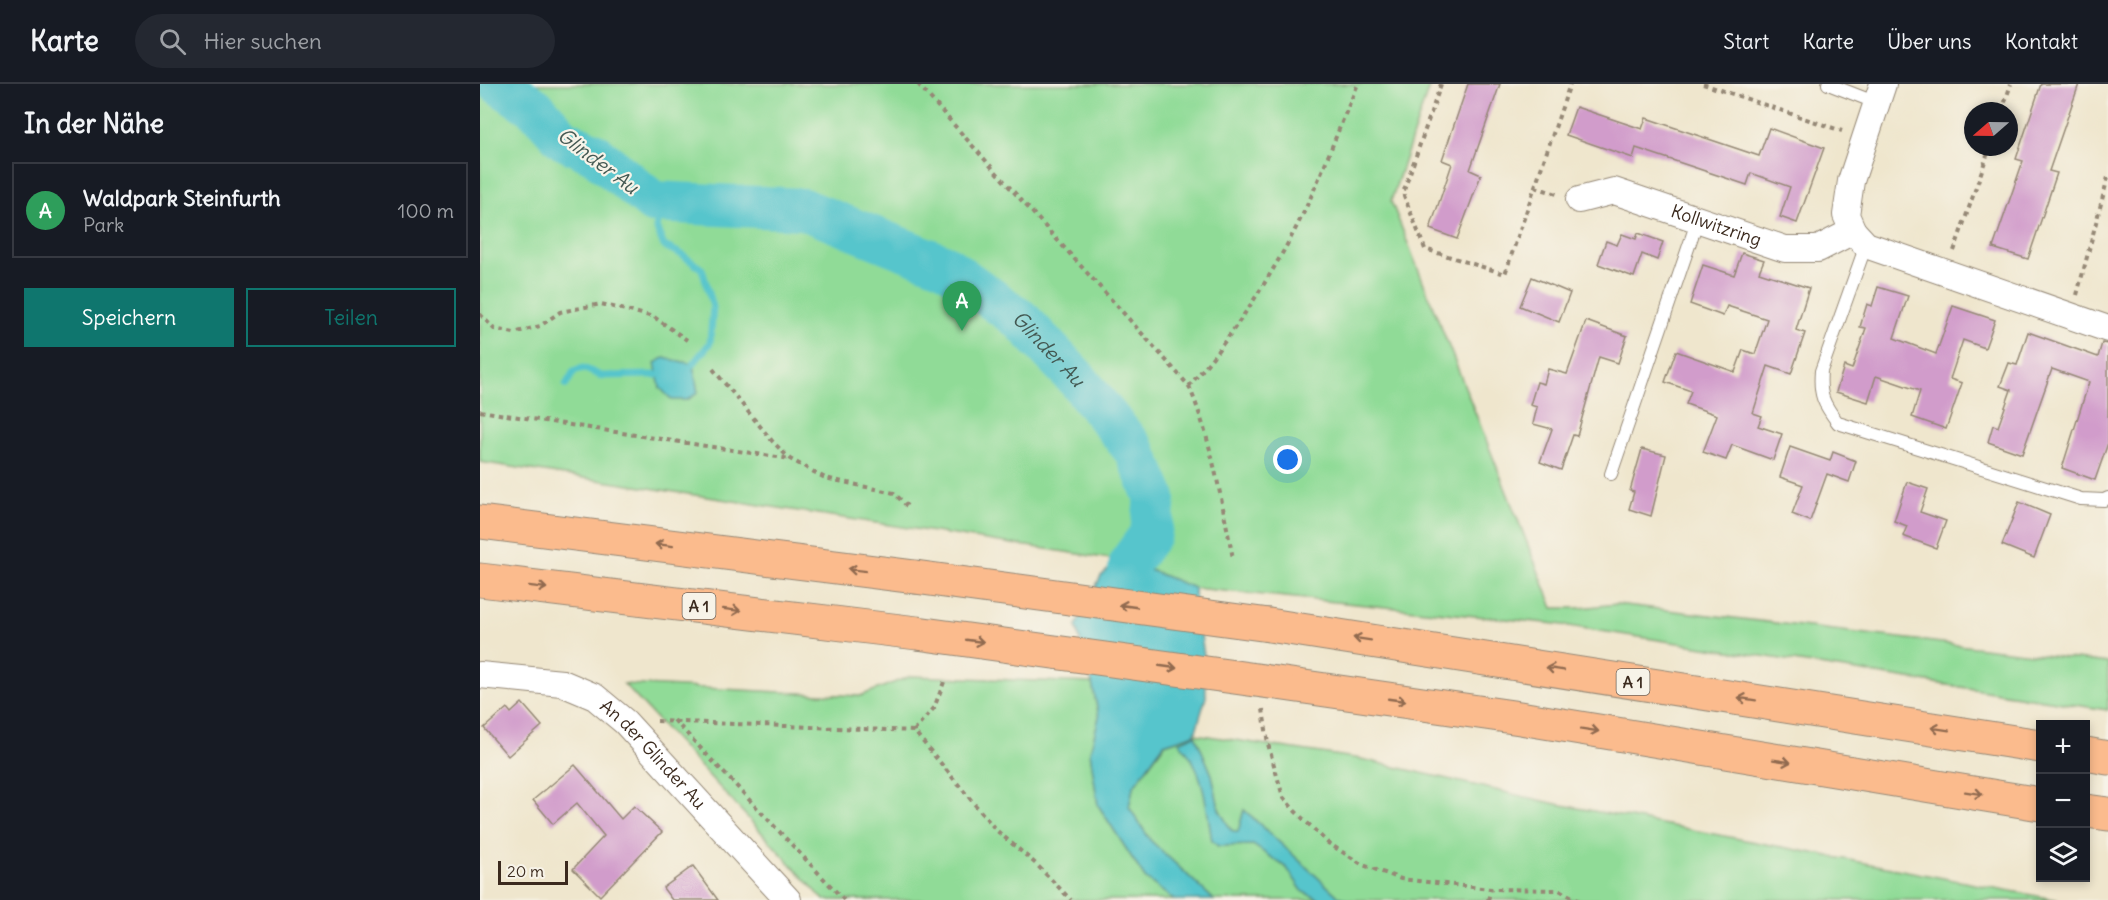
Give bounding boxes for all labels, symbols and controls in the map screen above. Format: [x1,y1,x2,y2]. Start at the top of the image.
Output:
search box [135,14,555,68]
text: Karte [30,23,99,59]
icon: search [156,25,189,58]
text: Hier suchen [204,27,322,55]
text: Start [1723,28,1769,55]
text: Karte [1802,28,1854,55]
text: Über uns [1887,28,1972,55]
text: Kontakt [2005,28,2078,55]
north arrow [1964,102,2018,156]
text: In der Nähe [24,107,164,140]
water label: Glinder Au [553,122,645,200]
text: Waldpark Steinfurth [83,184,281,212]
text: A [39,198,52,223]
text: 100 m [397,198,454,223]
street label: Kollwitzring [1668,199,1764,251]
text: Park [83,212,124,237]
pin: A [942,282,982,331]
button: Speichern [24,288,234,347]
button: Teilen [246,288,456,347]
water label: Glinder Au [1008,305,1092,392]
your location [1273,445,1302,474]
one-way arrow [654,539,674,550]
one-way arrow [848,564,867,575]
one-way arrow [528,581,547,592]
road number: A 1 [682,593,716,619]
one-way arrow [1119,600,1138,611]
one-way arrow [721,605,741,616]
one-way arrow [1352,634,1372,645]
one-way arrow [965,635,985,646]
one-way arrow [1158,662,1178,673]
one-way arrow [1545,664,1565,675]
road number: A 1 [1616,669,1650,695]
street label: An der Glinder Au [596,694,711,814]
one-way arrow [1738,694,1758,705]
one-way arrow [1387,695,1407,706]
map controls [2036,720,2090,882]
button: + [2036,720,2090,774]
one-way arrow [1580,724,1599,735]
one-way arrow [1931,724,1950,735]
one-way arrow [1772,756,1792,767]
button: − [2036,774,2090,828]
one-way arrow [1964,788,1984,799]
button: layers [2036,828,2090,882]
scale bar [498,858,568,886]
text: 20 m [507,861,544,881]

